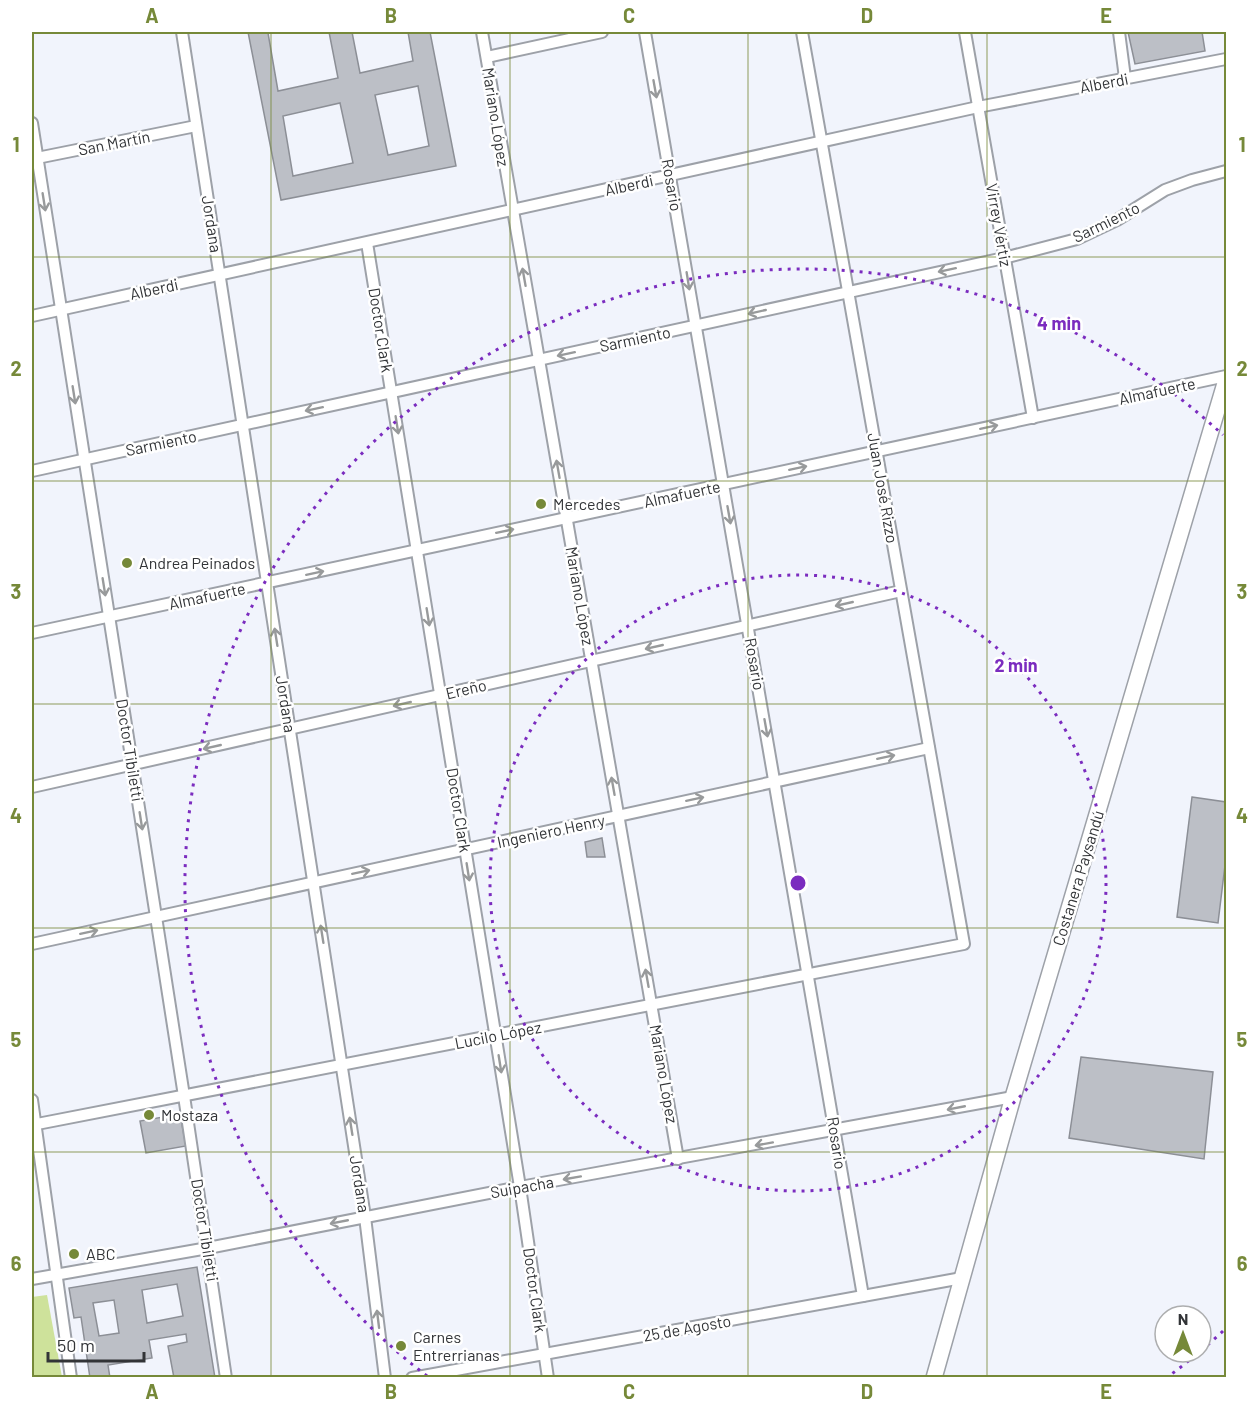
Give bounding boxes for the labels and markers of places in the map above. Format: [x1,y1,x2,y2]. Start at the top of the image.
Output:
place label: Mercedes [553,494,620,513]
marker: Mercedes [534,497,548,511]
place label: Andrea Peinados [139,553,255,572]
marker: Andrea Peinados [120,556,134,570]
centre of rings [788,873,808,893]
place label: Mostaza [161,1105,218,1124]
marker: Mostaza [142,1108,156,1122]
place label: ABC [86,1244,115,1263]
marker: ABC [67,1247,81,1261]
place label: Carnes Entrerrianas [413,1327,500,1364]
marker: Carnes Entrerrianas [394,1339,408,1353]

